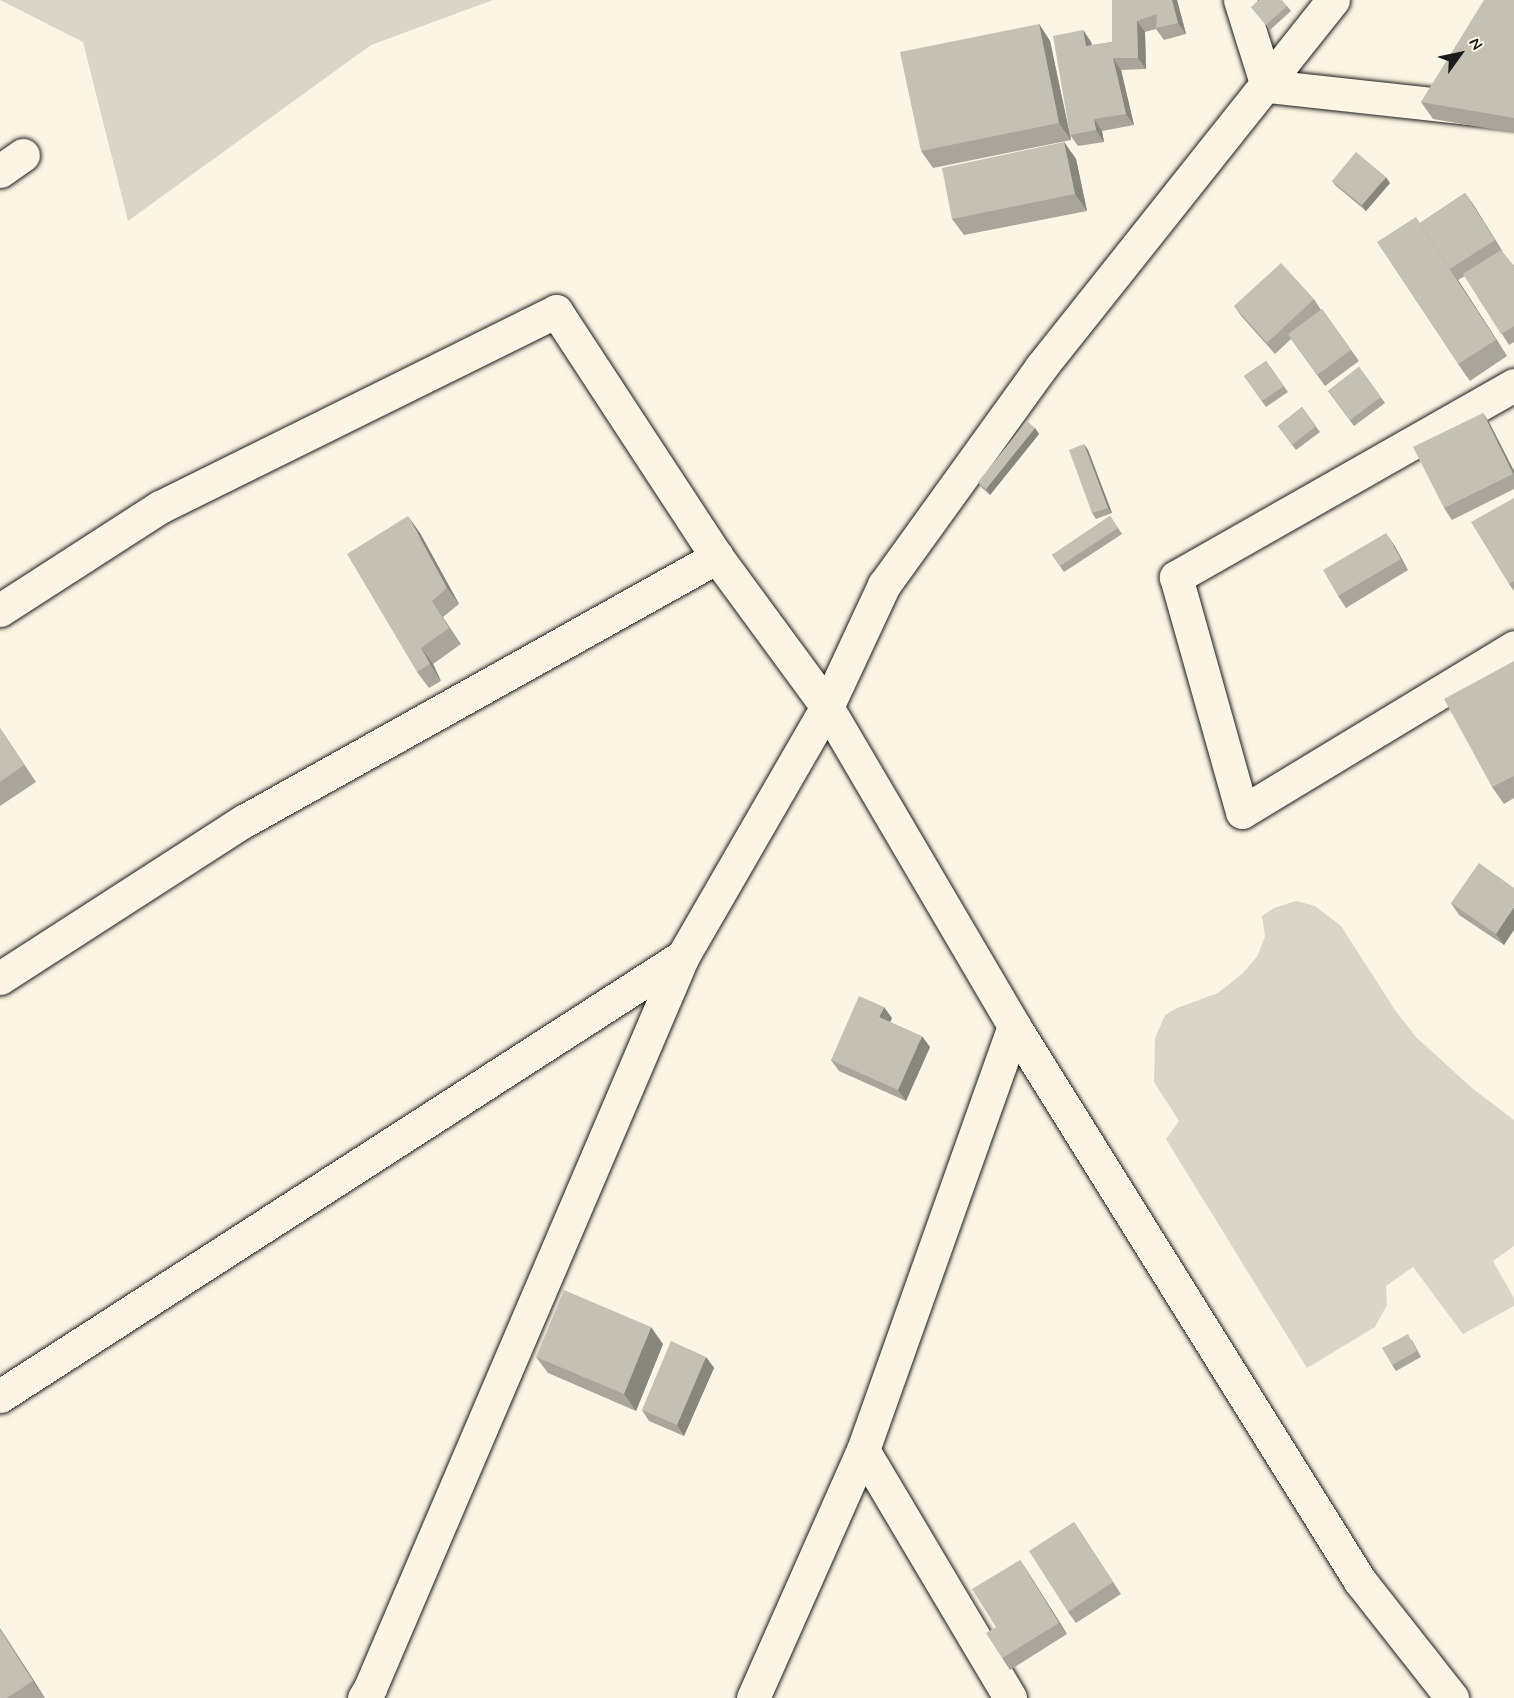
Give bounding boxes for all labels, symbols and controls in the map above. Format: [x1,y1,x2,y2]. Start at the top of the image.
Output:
north arrow [1430,24,1490,84]
text: N [1464,34,1487,54]

